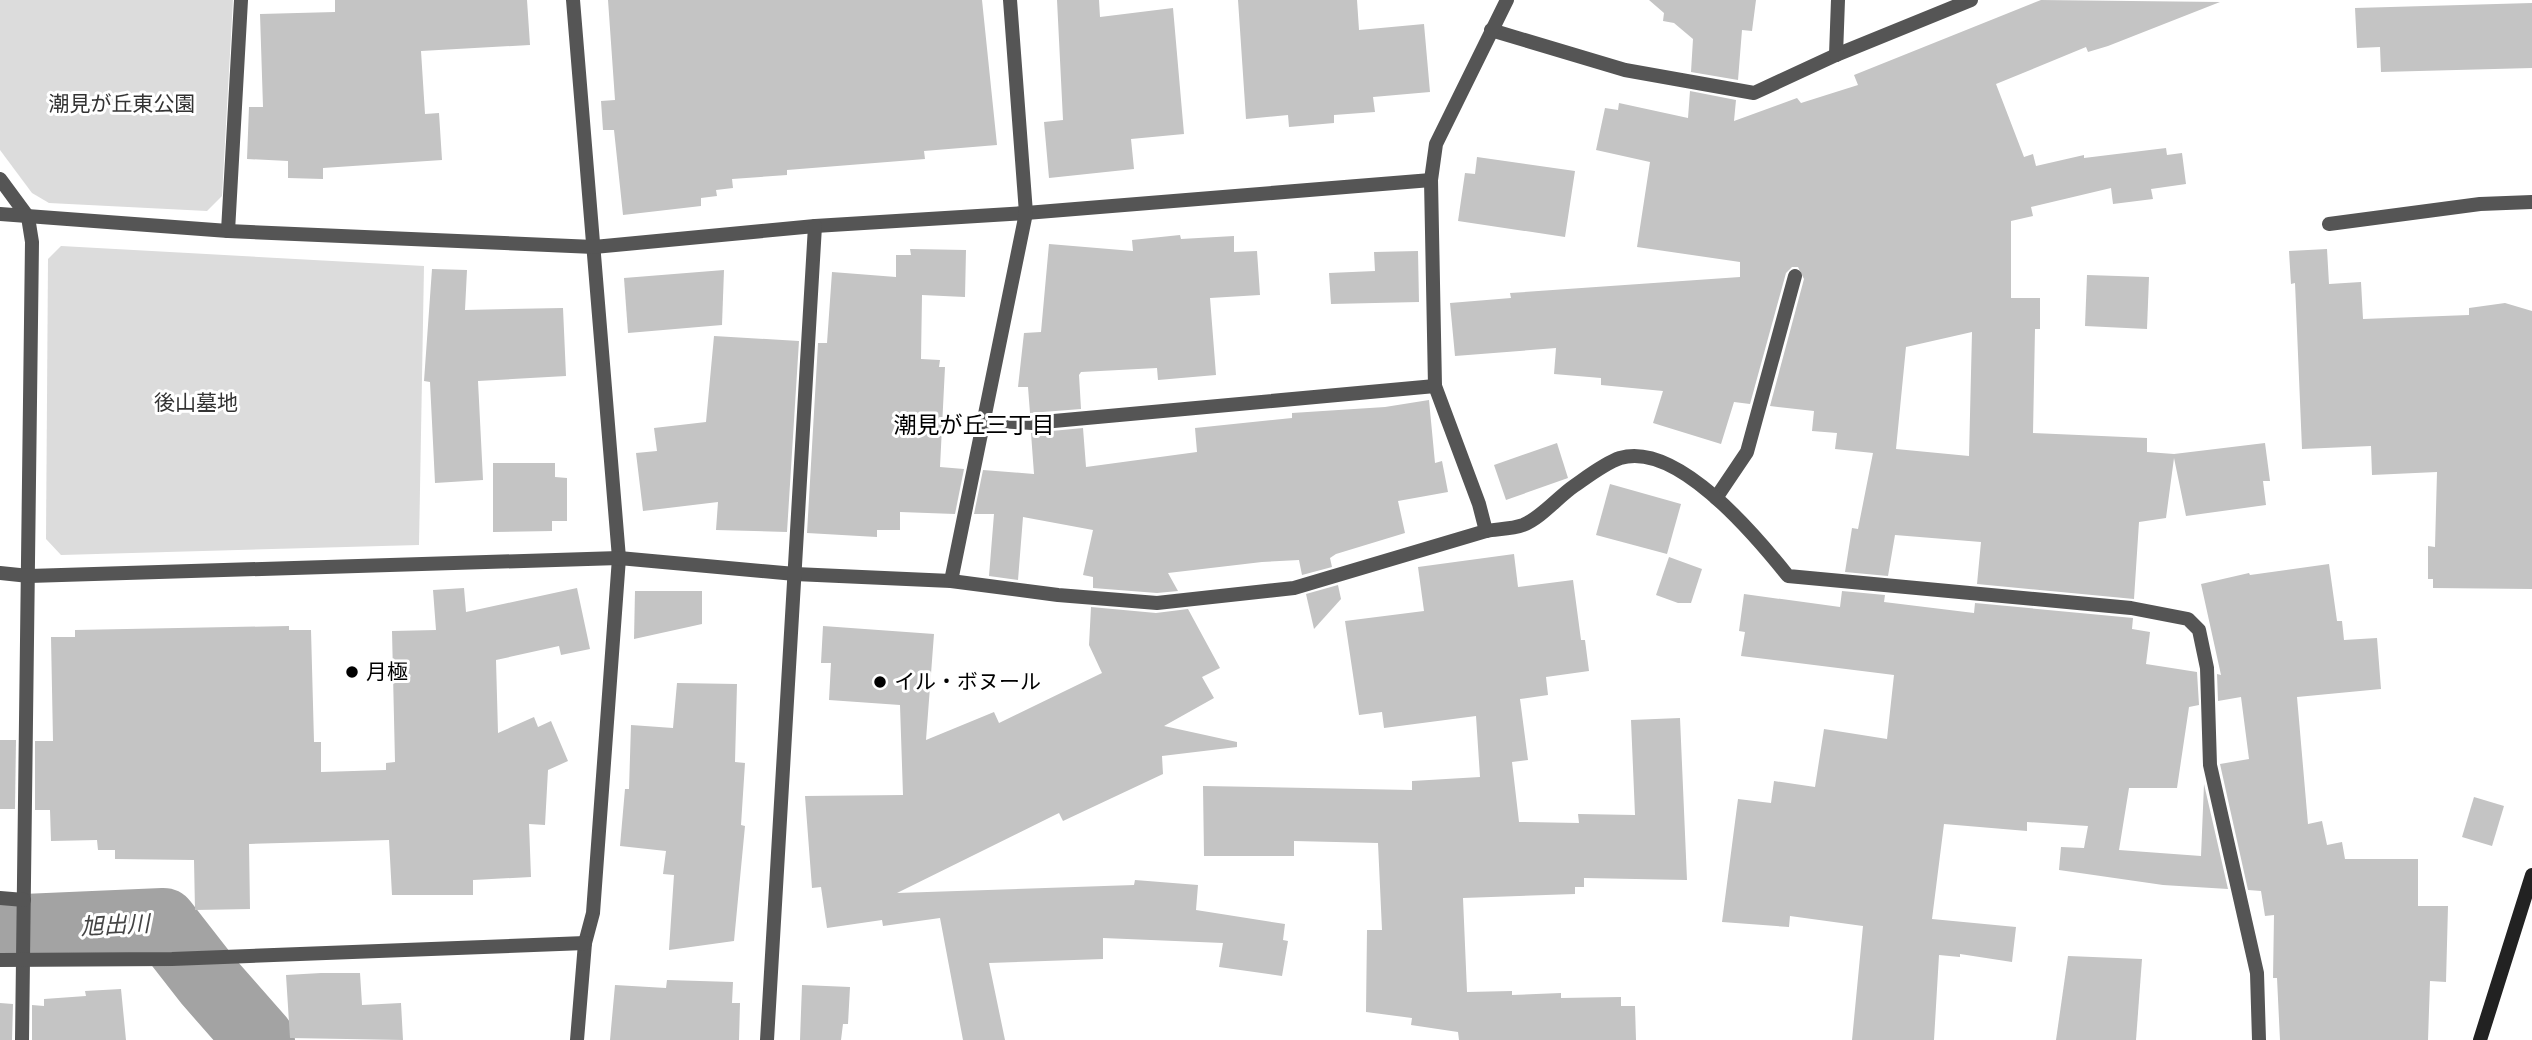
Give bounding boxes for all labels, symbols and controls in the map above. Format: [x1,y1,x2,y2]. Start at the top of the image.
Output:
park label: 潮見が丘東公園 [49,90,196,115]
park label: 後山墓地 [154,389,238,414]
district label: 潮見が丘三丁目 [894,410,1055,438]
place label: 月極 [366,658,408,683]
marker: 月極 [344,664,360,680]
place label: イル・ボヌール [894,668,1041,693]
marker: イル・ボヌール [872,674,888,690]
water label: 旭出川 [80,908,153,940]

